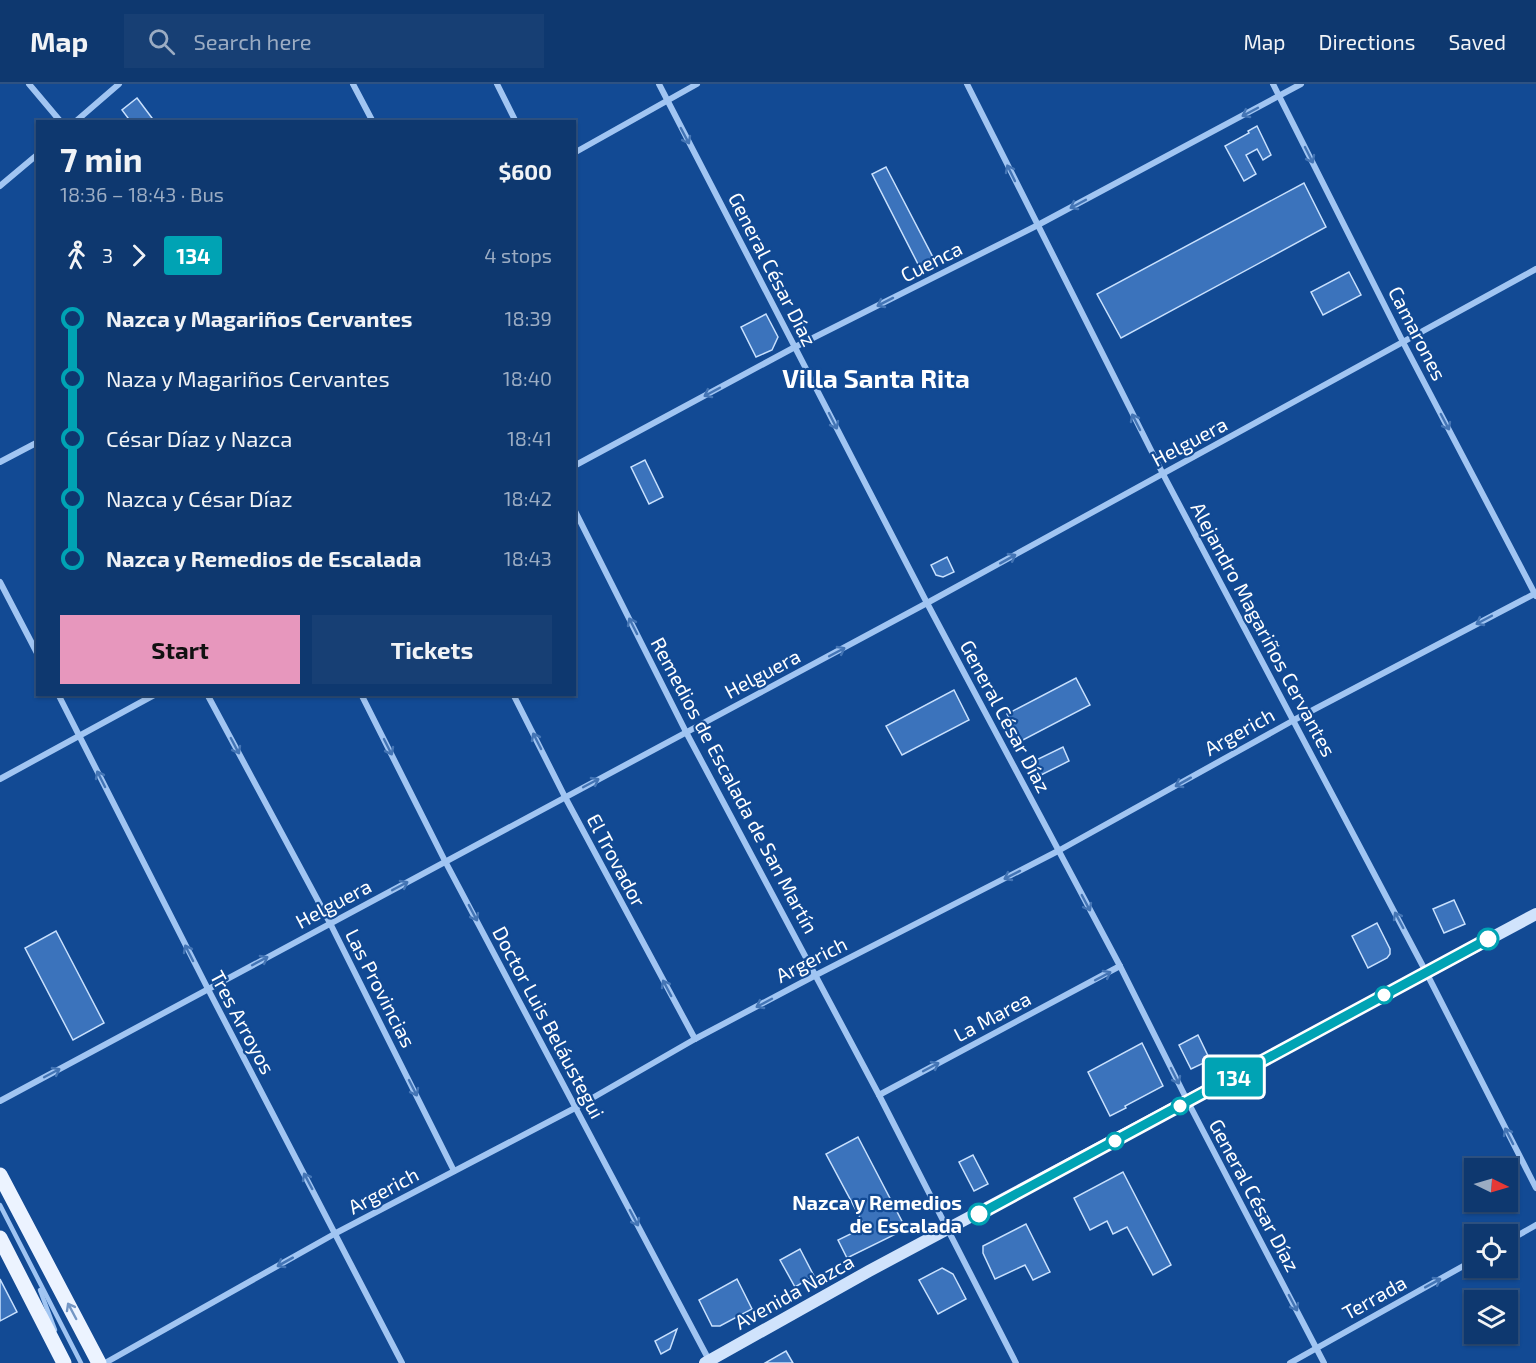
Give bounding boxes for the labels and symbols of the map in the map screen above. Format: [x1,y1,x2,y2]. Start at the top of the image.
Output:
one-way arrow [1241,107,1259,118]
one-way arrow [680,127,692,145]
one-way arrow [1303,145,1315,163]
one-way arrow [1004,165,1016,183]
street label: General César Díaz [724,188,822,350]
one-way arrow [1069,199,1087,210]
street label: Cuenca [896,235,966,287]
street label: Camarones [1384,282,1452,384]
one-way arrow [877,297,895,308]
district label: Villa Santa Rita [782,362,970,393]
one-way arrow [704,386,721,398]
street label: Helguera [1147,411,1231,471]
one-way arrow [828,412,840,430]
one-way arrow [1130,413,1141,431]
one-way arrow [1440,413,1451,431]
street label: Alejandro Magariños Cervantes [1187,498,1341,760]
one-way arrow [999,553,1016,565]
one-way arrow [1476,614,1493,626]
one-way arrow [626,617,638,635]
street label: Remedios de Escalada de San Martín [646,633,824,937]
street label: General César Díaz [956,636,1056,796]
street label: Helguera [720,643,804,703]
one-way arrow [827,646,845,657]
street label: Argerich [1200,702,1278,760]
one-way arrow [530,733,542,751]
one-way arrow [229,737,241,754]
one-way arrow [382,737,394,755]
one-way arrow [95,770,106,788]
one-way arrow [1175,776,1192,788]
one-way arrow [581,777,599,789]
street label: El Trovador [583,809,651,911]
one-way arrow [1003,870,1021,881]
street label: Helguera [291,873,375,933]
one-way arrow [391,880,409,891]
one-way arrow [1080,894,1092,911]
one-way arrow [468,904,479,922]
one-way arrow [1393,912,1404,930]
street label: Doctor Luis Beláustegui [488,922,610,1122]
street label: Las Provincias [341,925,421,1051]
unlabelled marker [1477,928,1499,950]
street label: Argerich [771,931,851,987]
one-way arrow [183,944,194,962]
one-way arrow [251,955,269,966]
street label: Tres Arroyos [206,966,280,1078]
one-way arrow [1094,969,1112,981]
one-way arrow [661,979,672,997]
street label: La Marea [949,986,1035,1046]
unlabelled marker [1375,986,1393,1004]
one-way arrow [755,998,773,1009]
line badge: 134 [1200,1058,1268,1096]
one-way arrow [921,1061,939,1072]
one-way arrow [42,1067,60,1078]
one-way arrow [1170,1067,1181,1085]
one-way arrow [408,1079,419,1097]
unlabelled marker [1171,1097,1189,1115]
street label: General César Díaz [1205,1115,1305,1275]
one-way arrow [1503,1127,1515,1145]
unlabelled marker [1106,1132,1124,1150]
north arrow [1464,1158,1518,1212]
street label: Argerich [344,1161,422,1219]
one-way arrow [302,1173,313,1191]
place label: Nazca y Remedios de Escalada [792,1190,962,1237]
marker: Nazca y Remedios de Escalada [968,1203,990,1225]
one-way arrow [629,1208,640,1226]
street label: Avenida Nazca [730,1248,858,1334]
one-way arrow [276,1257,294,1268]
street label: Terrada [1338,1270,1410,1324]
one-way arrow [1424,1277,1441,1289]
one-way arrow [1287,1294,1299,1311]
one-way arrow [66,1303,77,1321]

